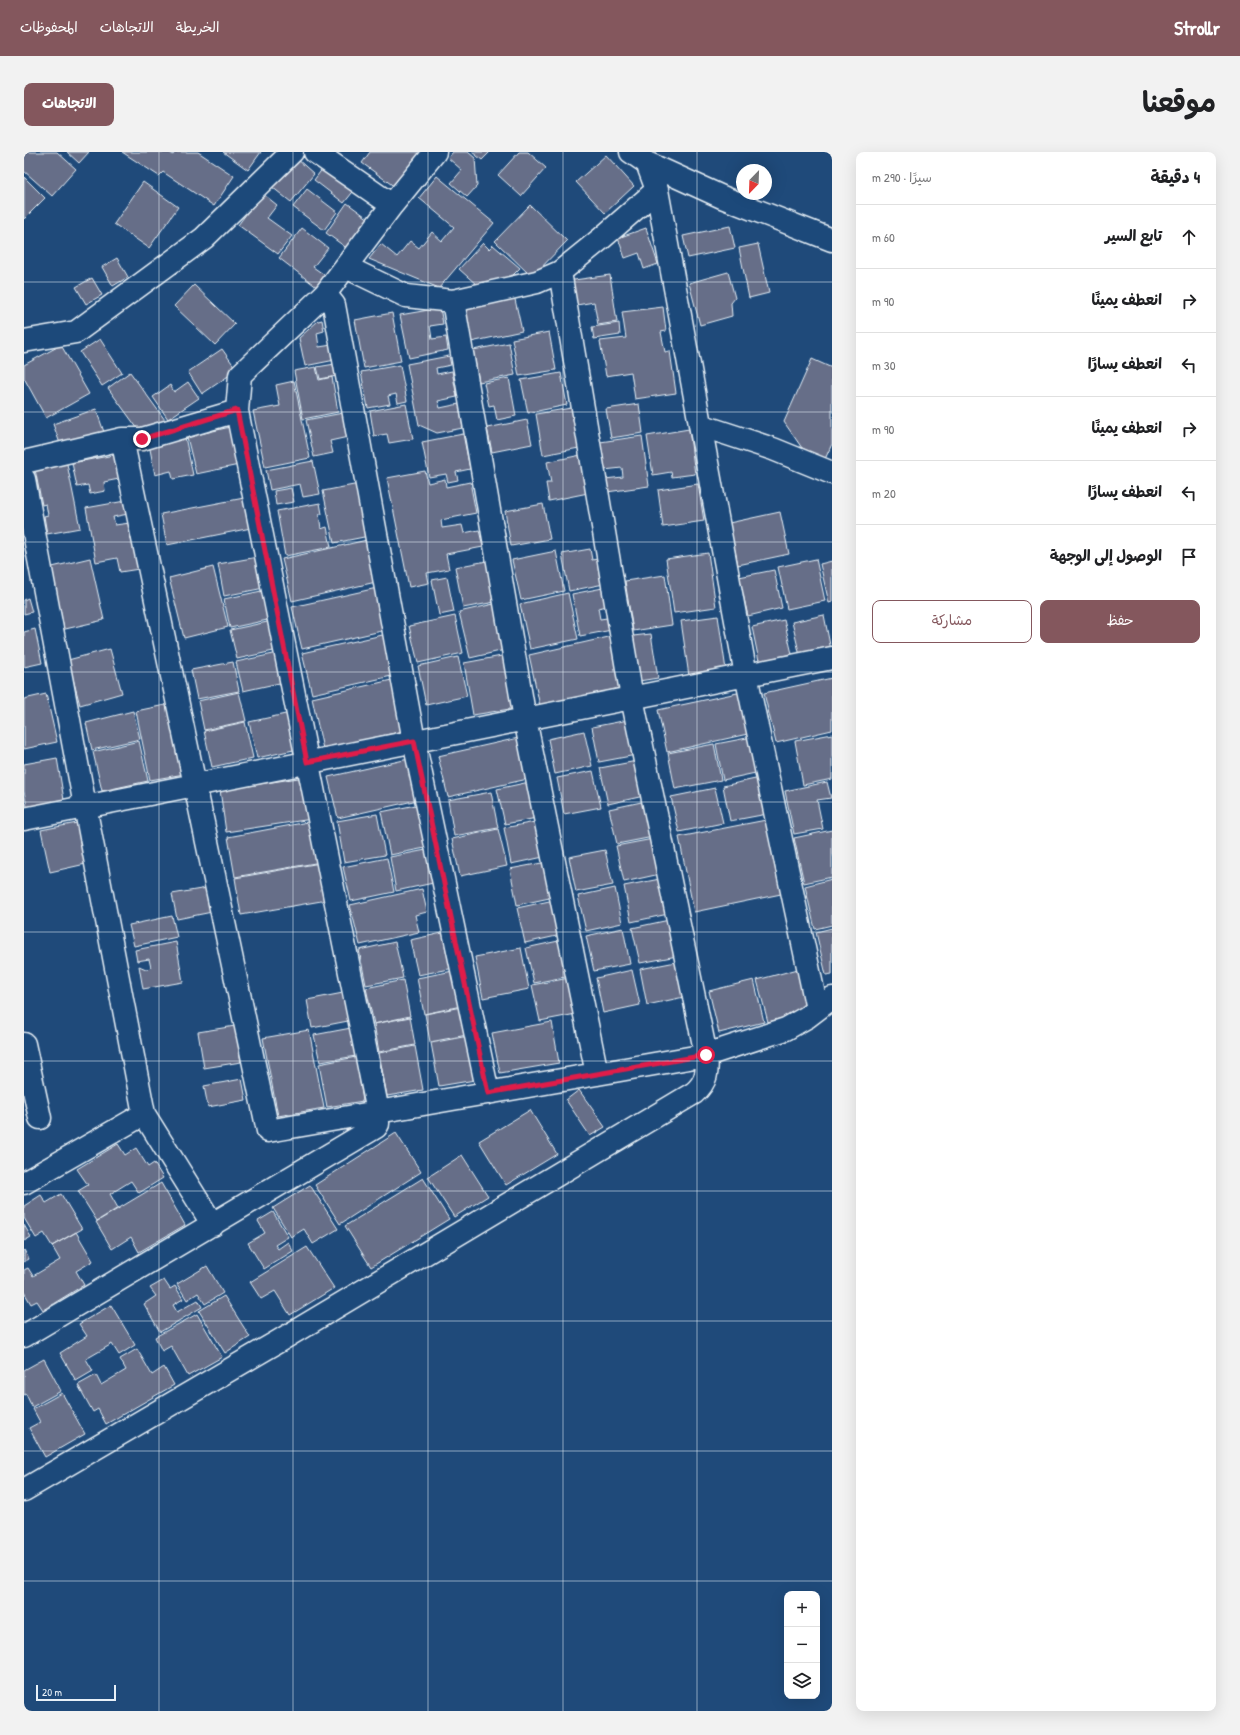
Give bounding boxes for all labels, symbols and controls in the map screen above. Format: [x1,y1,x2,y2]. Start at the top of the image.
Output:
text: Strollr [1174,15,1220,41]
text: المحفوظات [20,17,78,36]
text: الاتجاهات [100,17,154,36]
text: الخريطة [176,17,219,36]
button: الاتجاهات [24,83,114,126]
text: موقعنا [1142,83,1216,121]
north arrow [736,164,772,200]
text: 4 دقيقة [1150,165,1200,188]
text: سيرًا · 290 m [872,168,932,186]
text: تابع السير [1105,225,1162,246]
icon: ahead [1178,226,1200,248]
text: 60 m [872,228,895,246]
text: انعطف يمينًا [1092,289,1162,310]
icon: right [1178,290,1200,312]
text: 90 m [872,292,894,310]
text: انعطف يسارًا [1088,353,1162,374]
icon: left [1178,354,1200,376]
text: 30 m [872,356,896,374]
text: انعطف يمينًا [1092,417,1162,438]
icon: right [1178,418,1200,440]
text: 90 m [872,420,894,438]
route end [133,430,151,448]
text: انعطف يسارًا [1088,481,1162,502]
icon: left [1178,482,1200,504]
text: 20 m [872,484,896,502]
text: الوصول إلى الوجهة [1050,545,1162,566]
icon: arrive [1178,546,1200,568]
button: مشاركة [872,600,1032,643]
button: حفظ [1040,600,1200,643]
route start [697,1046,715,1064]
map controls [784,1591,820,1699]
button: + [784,1591,820,1627]
button: − [784,1627,820,1663]
button: layers [784,1663,820,1699]
scale bar [36,1683,116,1702]
text: 20 m [42,1685,62,1699]

